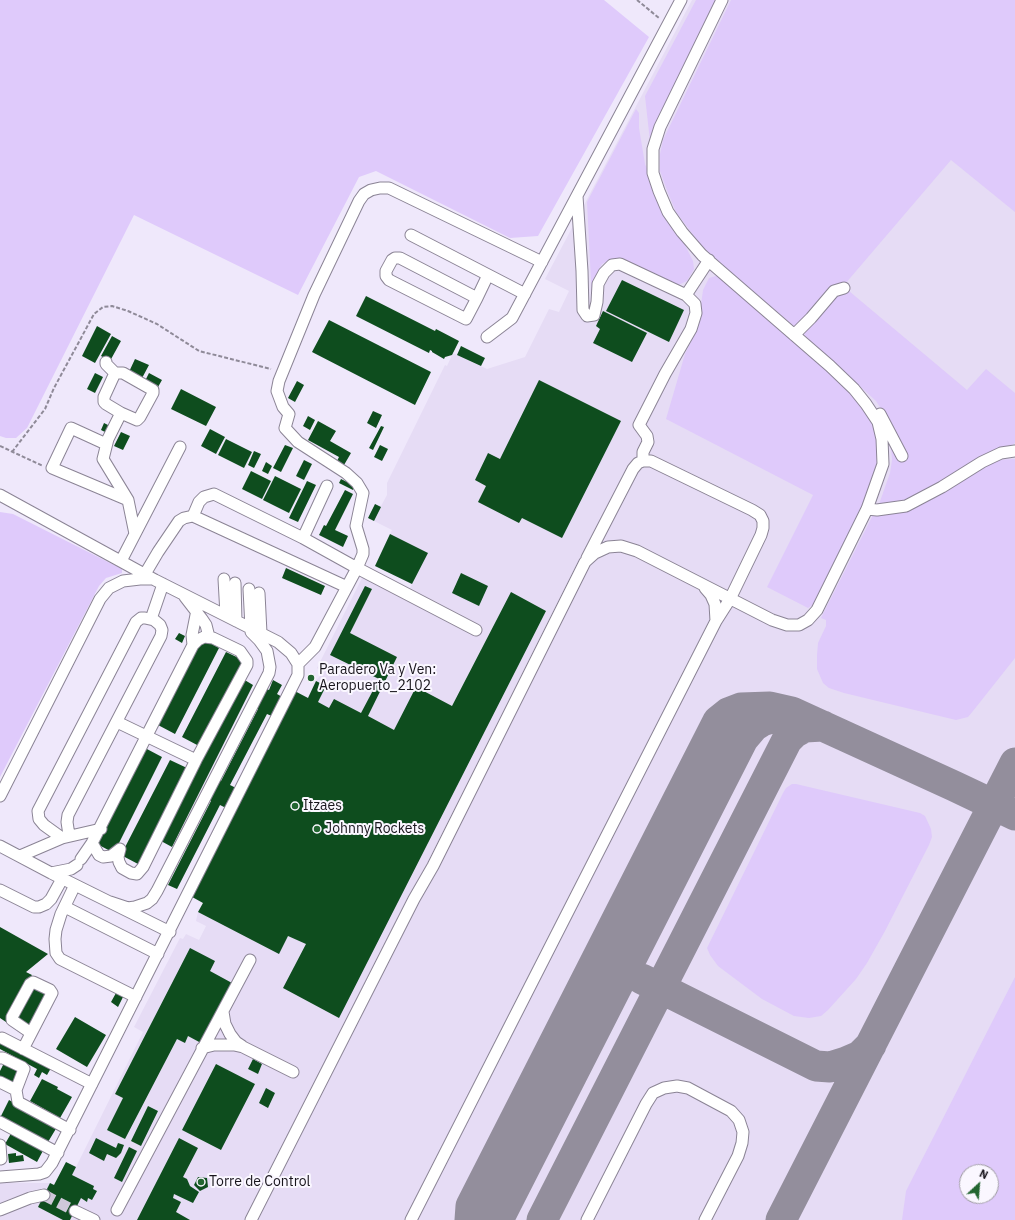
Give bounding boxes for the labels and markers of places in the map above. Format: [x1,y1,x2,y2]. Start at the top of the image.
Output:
place label: Paradero Va y Ven: Aeropuerto_2102 [319,662,436,694]
marker: Paradero Va y Ven: Aeropuerto_2102 [306,673,316,683]
place label: Itzaes [303,798,342,814]
marker: Itzaes [290,801,300,811]
place label: Johnny Rockets [325,821,424,837]
marker: Johnny Rockets [312,824,322,834]
place label: Torre de Control [209,1174,310,1190]
marker: Torre de Control [196,1177,206,1187]

